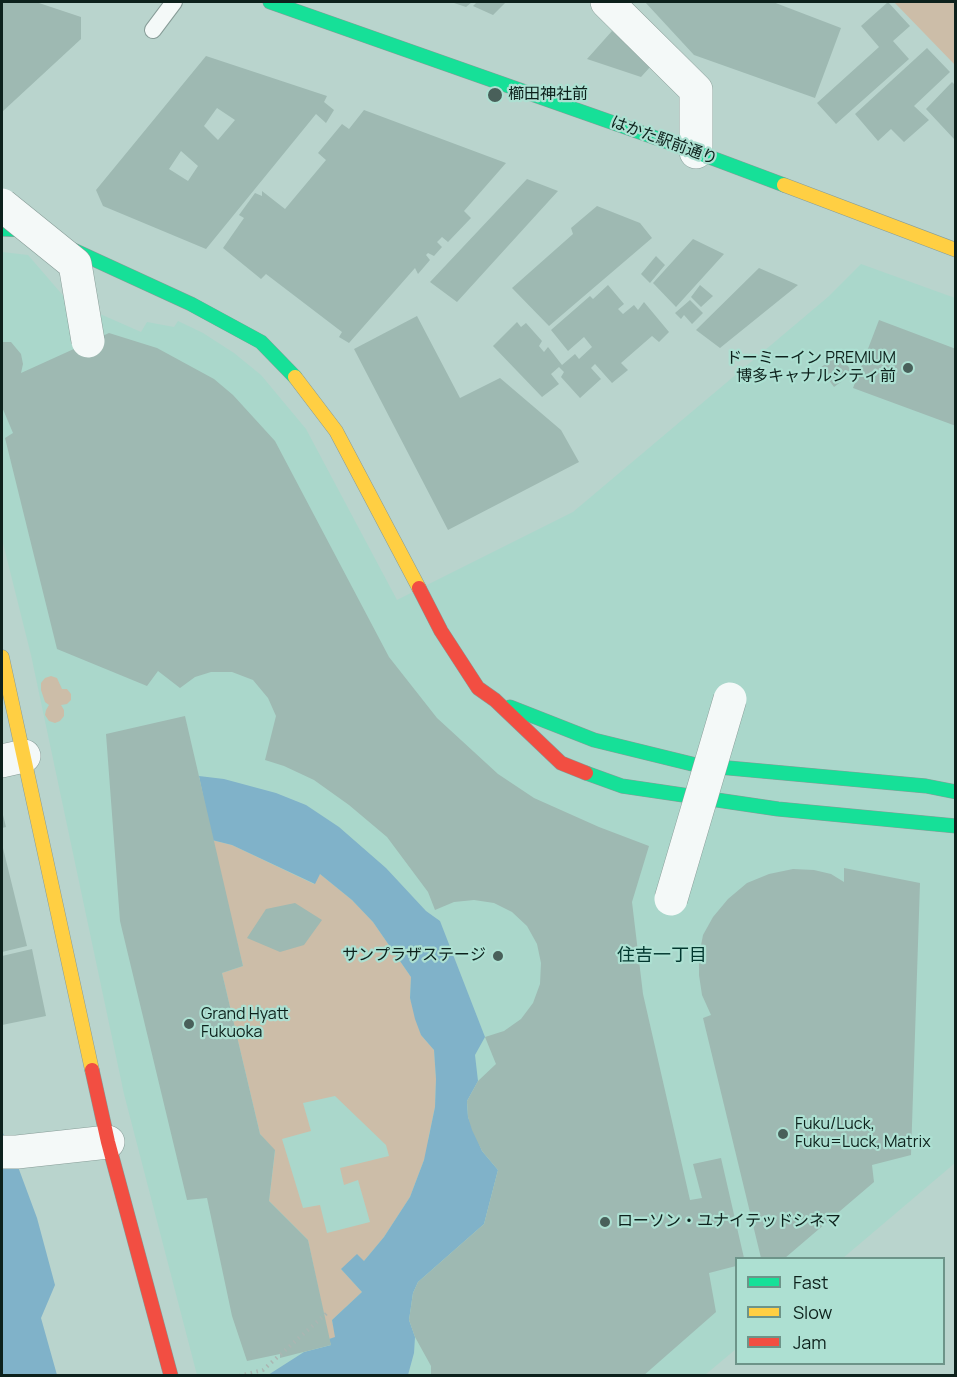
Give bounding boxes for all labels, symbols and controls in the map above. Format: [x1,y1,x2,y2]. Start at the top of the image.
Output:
place label: 櫛田神社前 [508,85,588,105]
marker: 櫛田神社前 [486,86,504,104]
street label: はかた駅前通り [608,113,720,169]
place label: ドーミーイン PREMIUM 博多キャナルシティ前 [726,349,896,387]
marker: ドーミーイン PREMIUM 博多キャナルシティ前 [901,361,915,375]
district label: 住吉一丁目 [617,945,707,967]
place label: サンプラザステージ [342,946,486,966]
marker: サンプラザステージ [491,949,505,963]
place label: Grand Hyatt Fukuoka [201,1005,289,1043]
marker: Grand Hyatt Fukuoka [182,1017,196,1031]
place label: Fuku/Luck, Fuku=Luck, Matrix [795,1115,931,1153]
marker: Fuku/Luck, Fuku=Luck, Matrix [776,1127,790,1141]
place label: ローソン・ユナイテッドシネマ [617,1212,841,1232]
marker: ローソン・ユナイテッドシネマ [598,1215,612,1229]
legend [735,1257,945,1365]
text: Fast [793,1270,828,1294]
text: Slow [793,1300,832,1324]
text: Jam [793,1330,827,1354]

